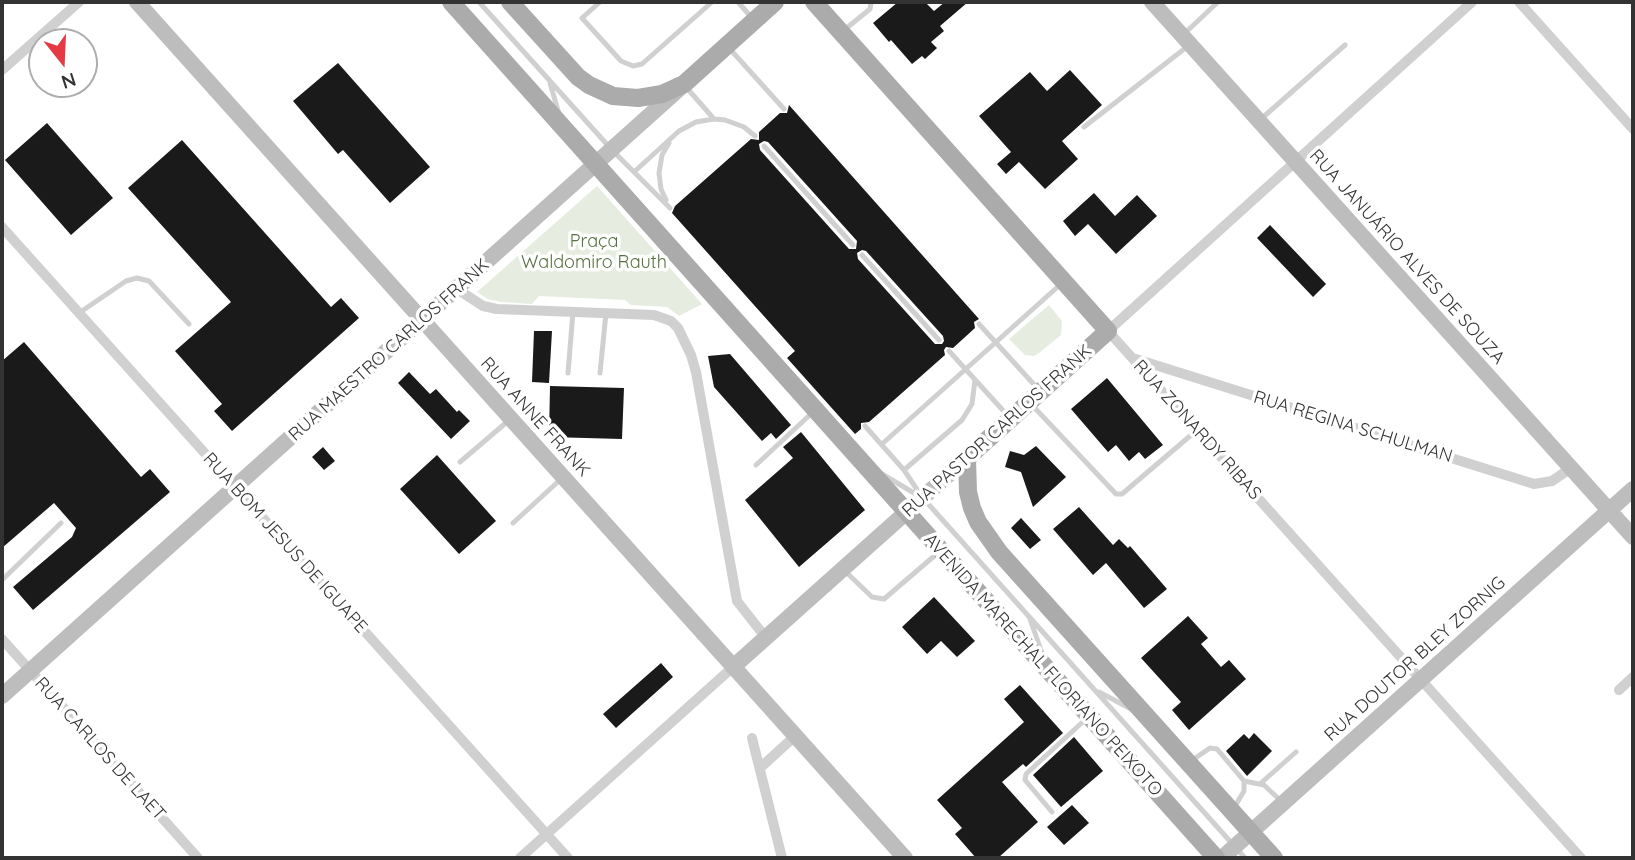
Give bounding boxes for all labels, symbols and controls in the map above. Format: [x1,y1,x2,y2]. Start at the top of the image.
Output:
north arrow [28,28,98,98]
text: N [59,67,79,95]
street label: RUA JANUÁRIO ALVES DE SOUZA [1305,145,1509,369]
park label: Praça Waldomiro Rauth [521,231,667,274]
street label: RUA MAESTRO CARLOS FRANK [284,254,494,446]
street label: RUA PASTOR CARLOS FRANK [898,340,1096,522]
street label: RUA ANNE FRANK [476,353,594,481]
street label: RUA ZONARDY RIBAS [1128,356,1266,504]
street label: RUA REGINA SCHULMAN [1251,386,1455,468]
street label: RUA BOM JESUS DE IGUAPE [198,448,372,638]
street label: AVENIDA MARECHAL FLORIANO PEIXOTO [919,529,1167,801]
street label: RUA DOUTOR BLEY ZORNIG [1320,572,1510,746]
street label: RUA CARLOS DE LAET [30,673,170,825]

